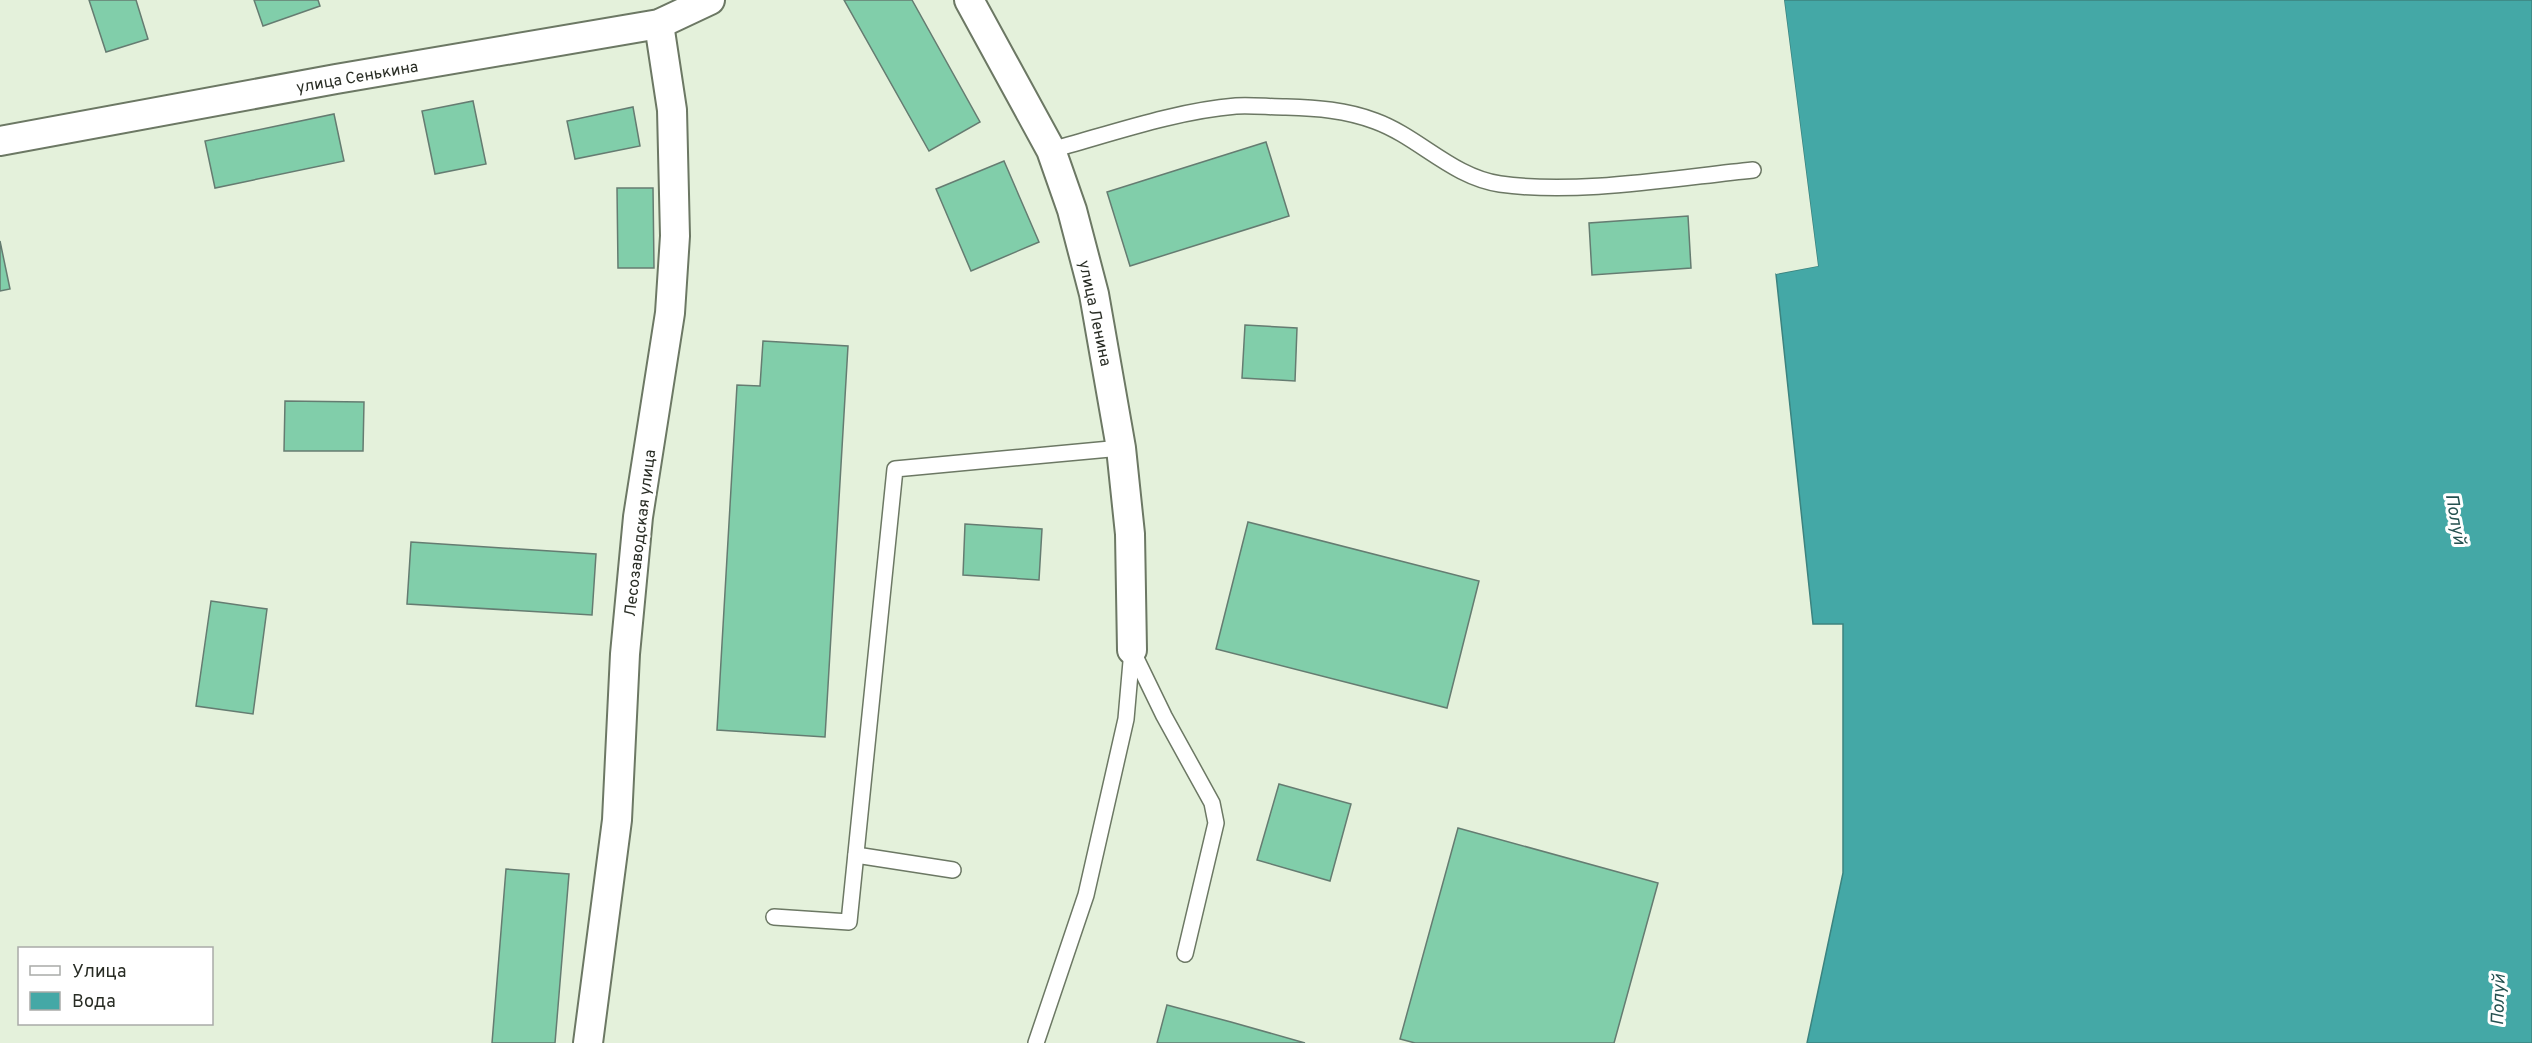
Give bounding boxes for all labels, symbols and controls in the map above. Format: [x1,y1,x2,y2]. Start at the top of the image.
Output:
street label: улица Сенькина [295,57,420,99]
street label: улица Ленина [1073,259,1115,368]
street label: Лесозаводская улица [621,448,661,618]
water label: Полуй [2439,492,2470,547]
legend [18,947,213,1025]
text: Улица [72,961,126,984]
water label: Полуй [2487,973,2512,1026]
text: Вода [72,991,116,1014]

